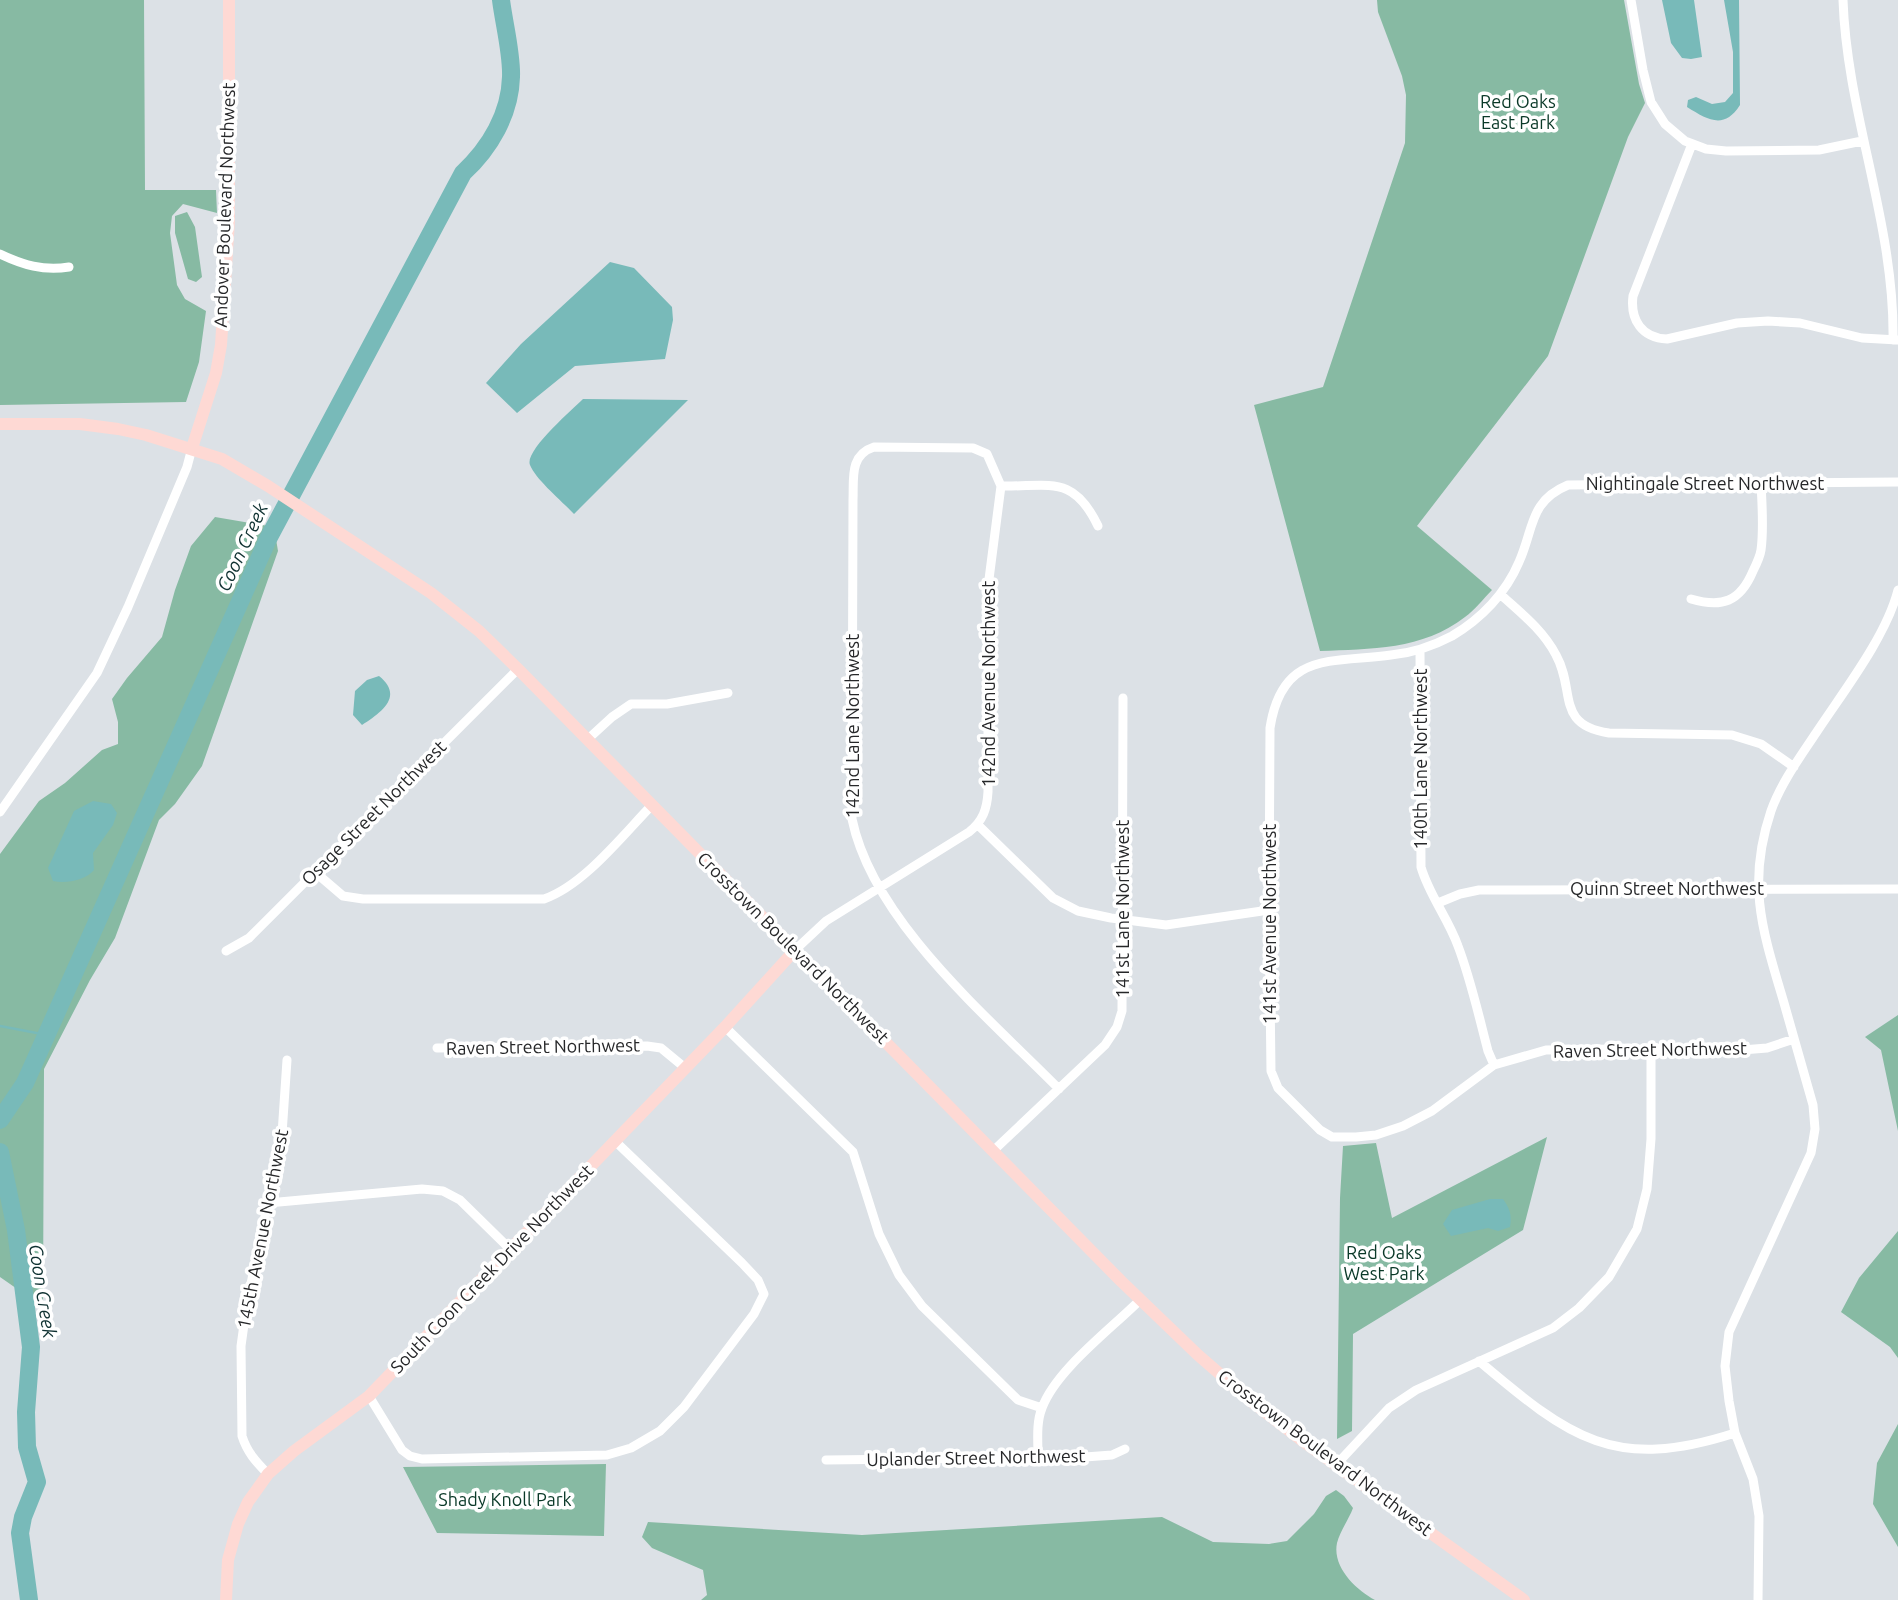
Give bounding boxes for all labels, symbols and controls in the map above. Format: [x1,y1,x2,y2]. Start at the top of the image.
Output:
street label: Andover Boulevard Northwest [210,82,238,328]
park label: Red Oaks East Park [1480,91,1556,132]
street label: Nightingale Street Northwest [1586,473,1824,493]
water label: Coon Creek [212,499,272,595]
street label: 142nd Avenue Northwest [978,581,998,787]
street label: 142nd Lane Northwest [842,634,862,818]
street label: 140th Lane Northwest [1410,668,1430,850]
street label: Osage Street Northwest [297,736,450,889]
street label: 141st Lane Northwest [1112,820,1132,998]
street label: 141st Avenue Northwest [1259,824,1279,1024]
street label: Crosstown Boulevard Northwest [694,847,894,1047]
street label: Quinn Street Northwest [1570,878,1764,899]
street label: Raven Street Northwest [446,1034,640,1058]
street label: Raven Street Northwest [1553,1037,1747,1061]
street label: 145th Avenue Northwest [233,1127,291,1330]
street label: South Coon Creek Drive Northwest [386,1160,596,1377]
water label: Coon Creek [25,1242,61,1340]
park label: Red Oaks West Park [1343,1242,1425,1283]
street label: Crosstown Boulevard Northwest [1215,1365,1436,1539]
street label: Uplander Street Northwest [866,1445,1086,1469]
park label: Shady Knoll Park [438,1489,572,1509]

